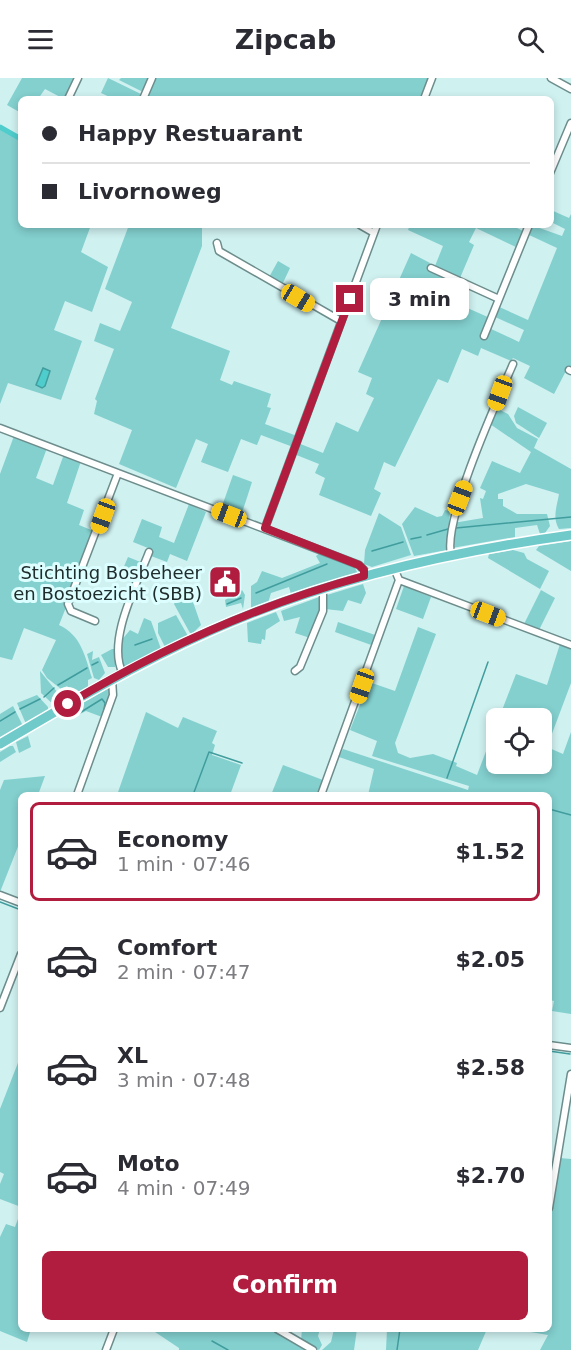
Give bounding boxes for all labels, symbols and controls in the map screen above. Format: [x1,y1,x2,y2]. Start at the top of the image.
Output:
icon: menu [24,23,57,56]
icon: search [514,23,547,56]
text: Zipcab [235,24,336,55]
text: Happy Restuarant [78,121,303,146]
text: Livornoweg [78,179,222,204]
callout: 3 min [371,278,470,320]
car [278,281,318,315]
route end [336,285,363,312]
text: 3 min [388,287,451,311]
car [485,373,515,413]
car [445,478,475,518]
car [88,496,118,536]
car [209,500,249,530]
place label: Stichting Bosbeheer en Bostoezicht (SBB) [13,562,203,604]
public building icon: Stichting Bosbeheer en Bostoezicht (SBB) [207,564,243,600]
car [468,599,508,629]
car [348,666,376,706]
route start [54,690,81,717]
map controls [486,708,552,774]
button: locate [486,708,552,774]
icon: car [45,825,99,879]
text: Economy [117,827,228,852]
text: $1.52 [455,839,525,864]
text: 1 min · 07:46 [117,852,251,876]
icon: car [45,933,99,987]
text: Comfort [117,935,217,960]
text: $2.05 [455,947,525,972]
text: 2 min · 07:47 [117,960,251,984]
icon: car [45,1041,99,1095]
text: XL [117,1043,148,1068]
text: $2.58 [455,1055,525,1080]
text: 3 min · 07:48 [117,1068,251,1092]
icon: car [45,1149,99,1203]
text: Moto [117,1151,180,1176]
text: $2.70 [455,1163,525,1188]
text: 4 min · 07:49 [117,1176,251,1200]
button: Confirm [42,1251,528,1320]

